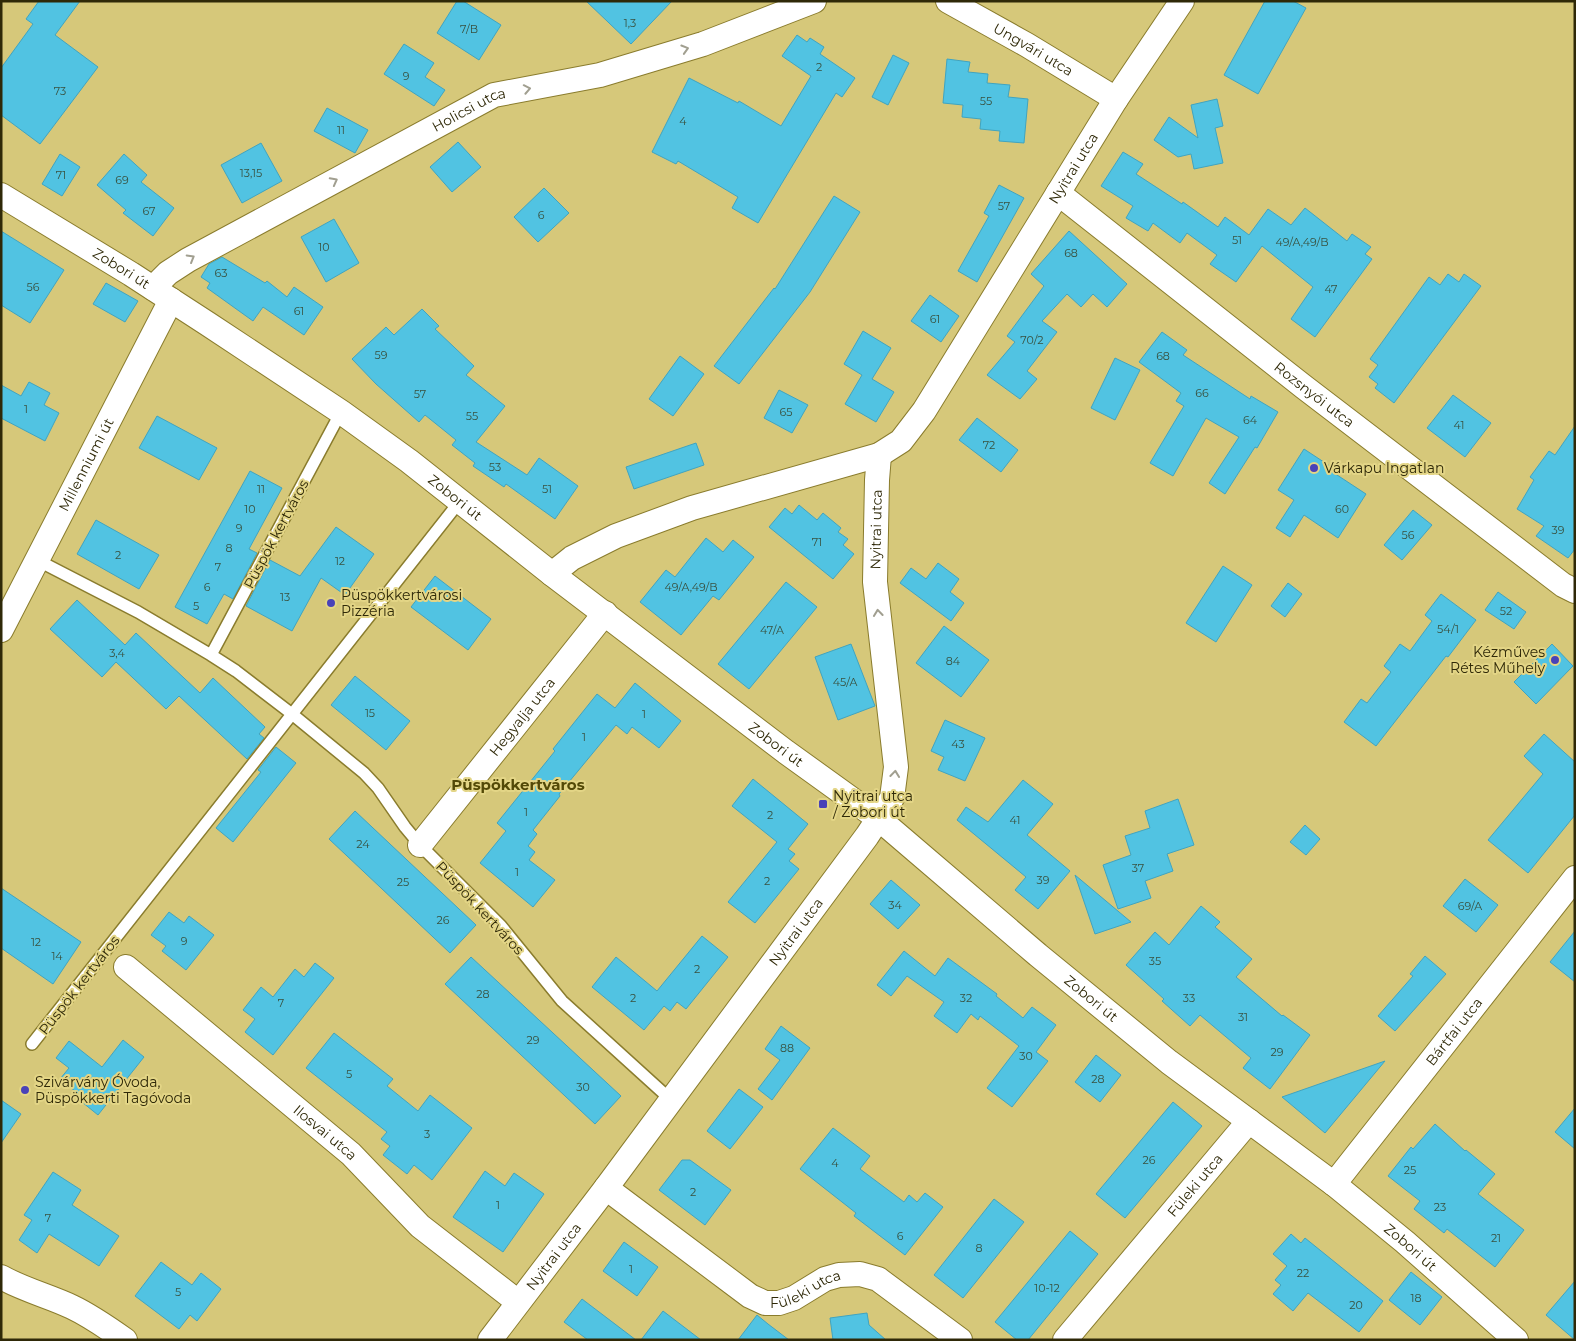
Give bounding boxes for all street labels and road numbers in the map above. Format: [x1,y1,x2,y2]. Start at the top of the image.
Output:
street label: Ungvári utca [990,19,1076,80]
street label: Holicsi utca [429,84,507,136]
street label: Nyitrai utca [1045,129,1102,207]
street label: Zobori út [89,244,154,293]
street label: Rozsnyói utca [1270,358,1358,431]
street label: Millenniumi út [55,415,118,514]
street label: Zobori út [424,471,486,525]
street label: Püspök kertváros [240,476,312,592]
street label: Nyitrai utca [866,489,886,570]
street label: Hegyalja utca [485,674,559,760]
street label: Zobori út [745,718,807,771]
street label: Püspök kertváros [432,858,528,959]
street label: Nyitrai utca [765,894,827,969]
street label: Püspök kertváros [35,932,123,1038]
street label: Zobori út [1061,971,1122,1026]
street label: Bártfai utca [1422,994,1486,1069]
street label: Ilosvai utca [290,1101,361,1164]
street label: Füleki utca [1163,1150,1227,1221]
street label: Nyitrai utca [522,1219,585,1294]
street label: Zobori út [1380,1220,1441,1275]
street label: Füleki utca [770,1266,843,1312]

